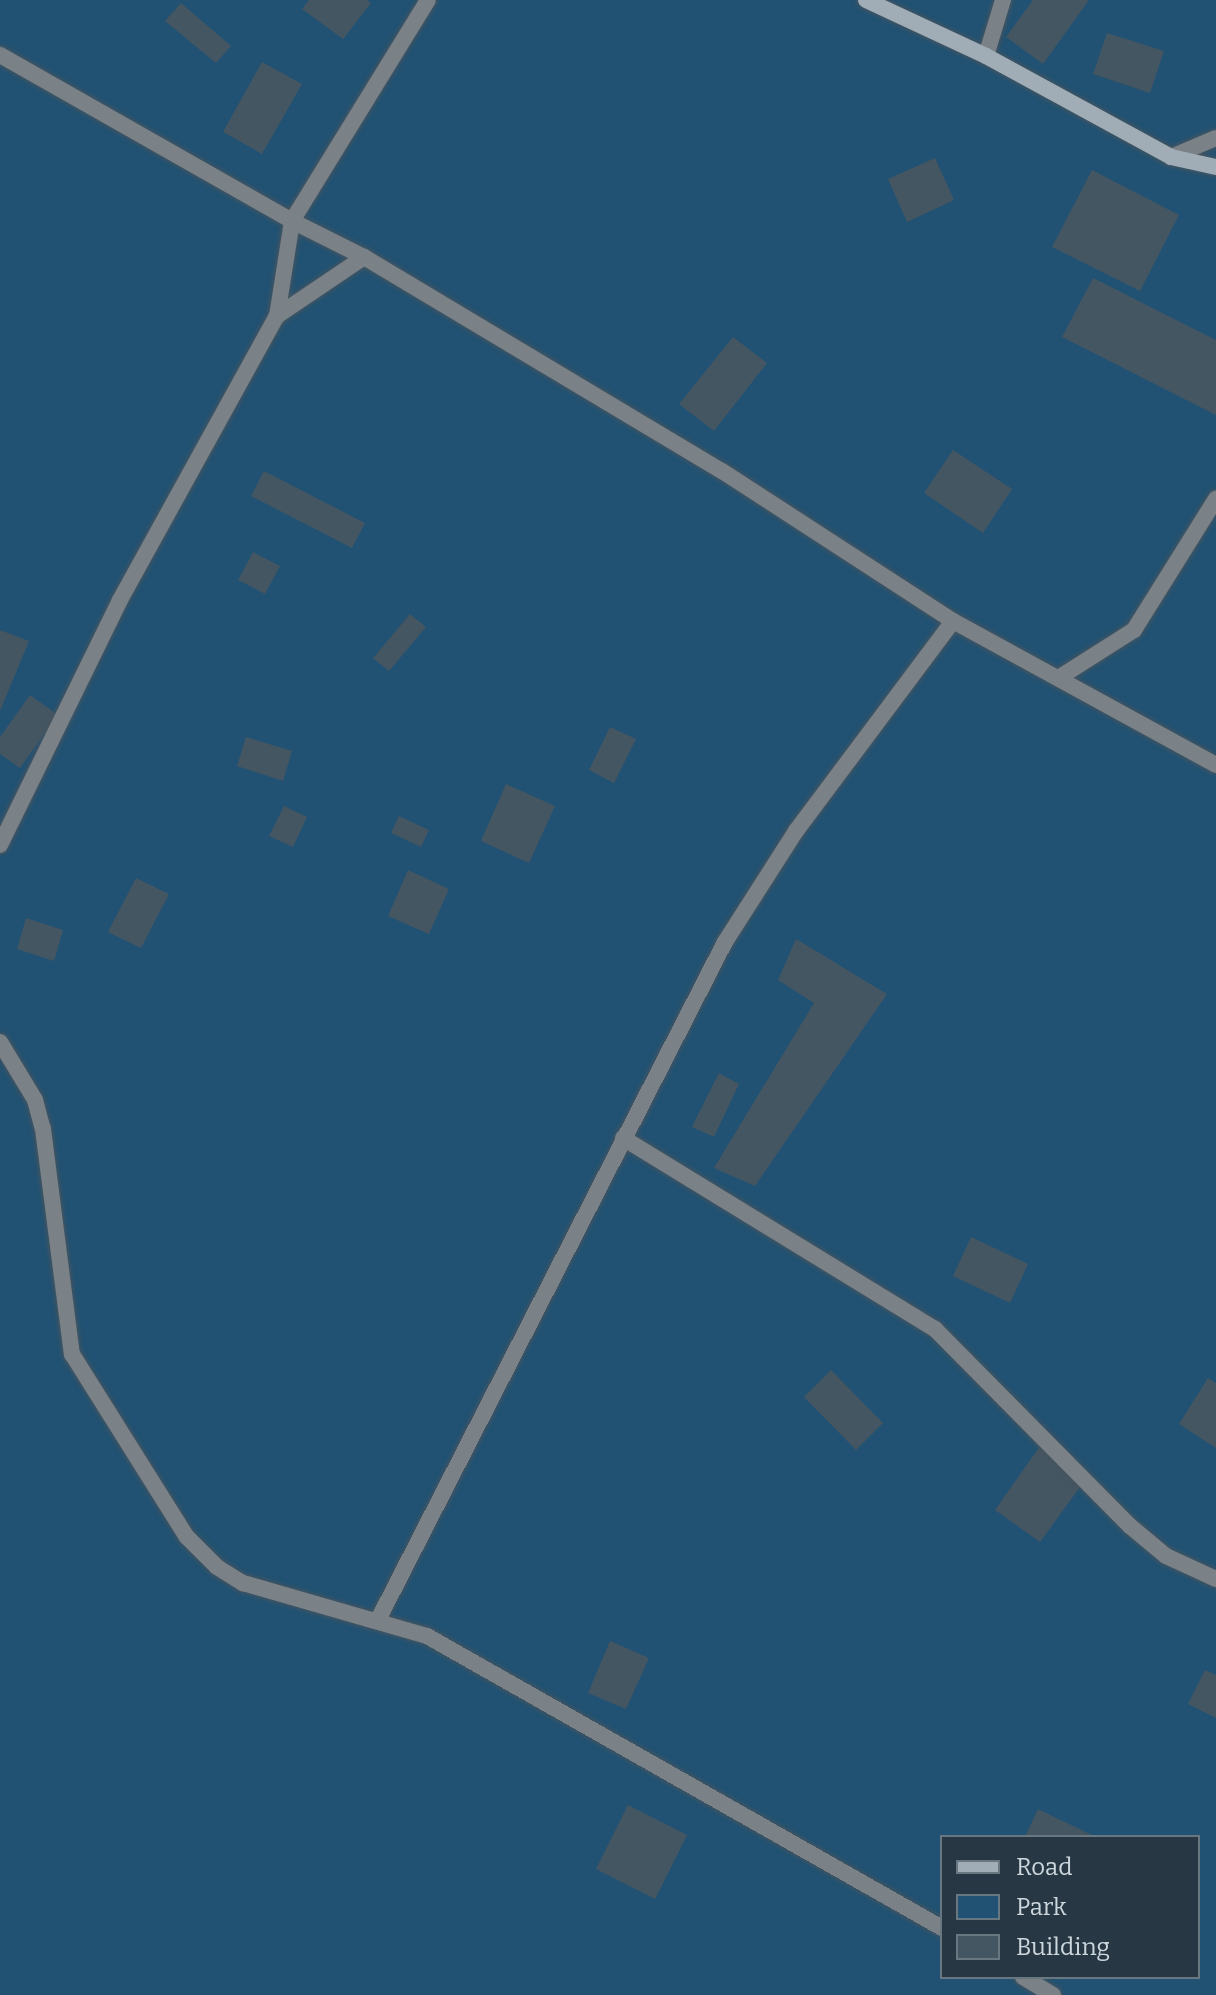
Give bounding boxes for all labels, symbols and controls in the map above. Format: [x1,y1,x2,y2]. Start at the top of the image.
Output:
legend [940,1835,1200,1979]
text: Road [1016,1853,1072,1881]
text: Park [1016,1893,1067,1921]
text: Building [1016,1933,1110,1961]

